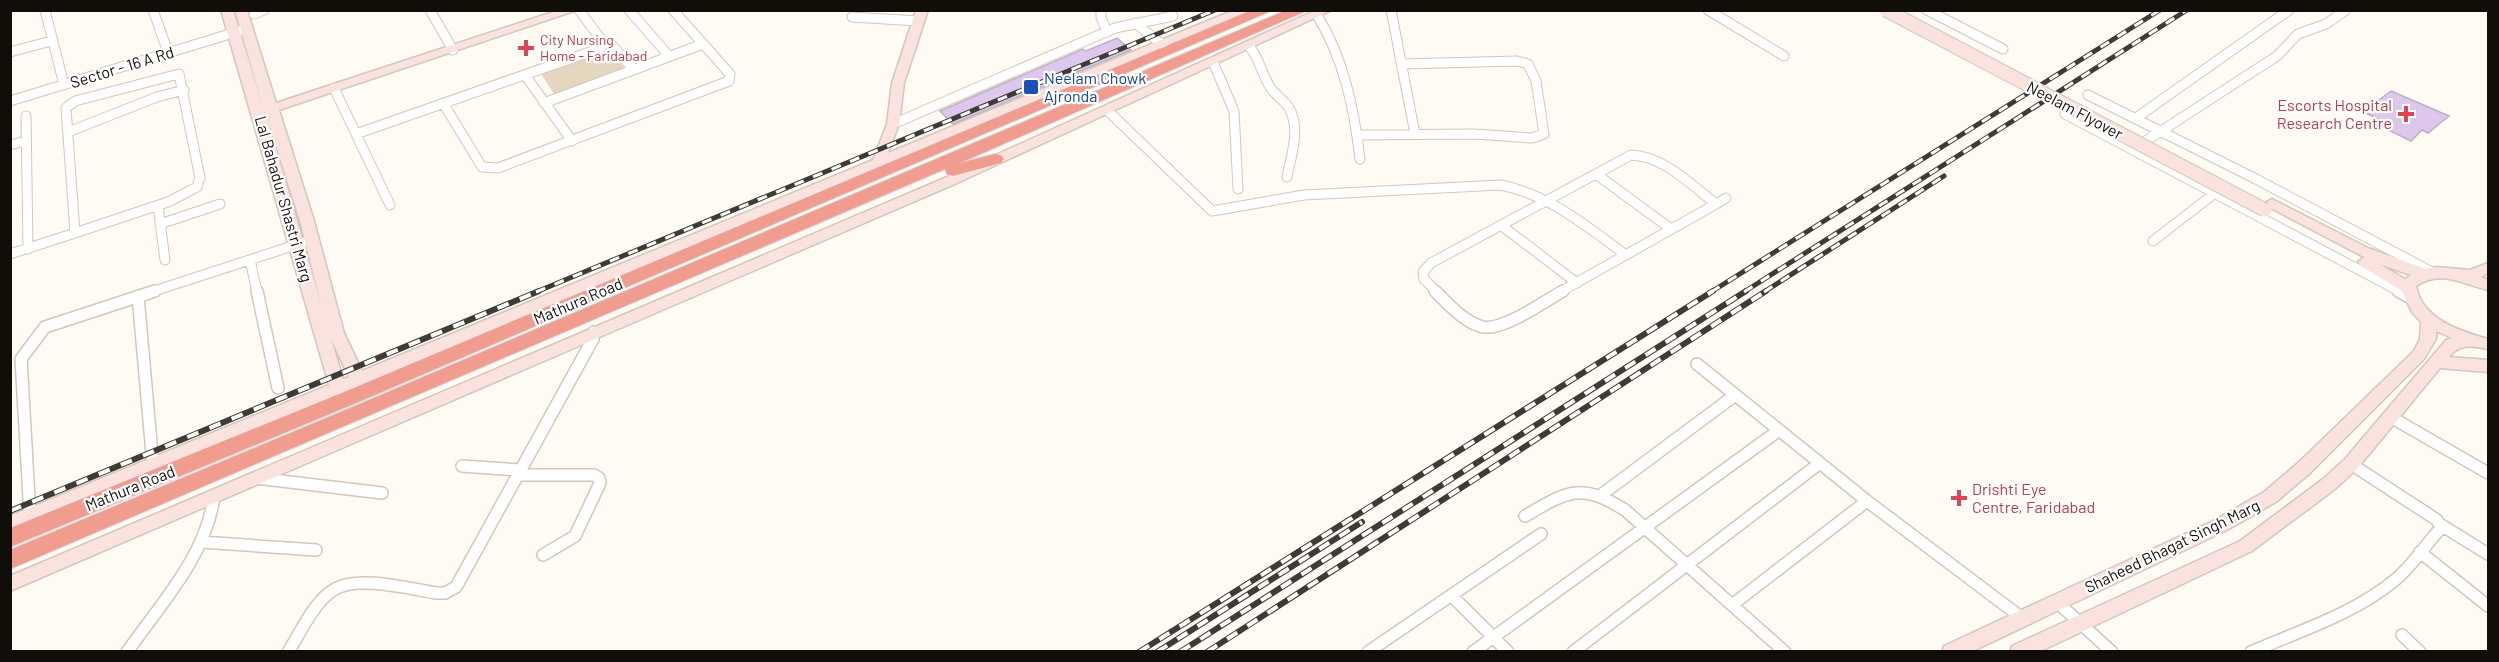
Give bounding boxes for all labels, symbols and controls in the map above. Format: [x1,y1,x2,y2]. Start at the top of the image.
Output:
place label: City Nursing Home - Faridabad [540,31,647,64]
marker: City Nursing Home - Faridabad [517,39,535,57]
street label: Sector - 16 A Rd [68,42,176,91]
place label: Neelam Chowk Ajronda [1044,68,1146,105]
street label: Neelam Flyover [2024,76,2127,143]
marker: Neelam Chowk Ajronda [1022,78,1040,96]
place label: Escorts Hospital Research Centre [2277,95,2392,132]
marker: Escorts Hospital Research Centre [2397,105,2415,123]
street label: Lal Bahadur Shastri Marg [252,114,317,284]
street label: Mathura Road [530,273,625,328]
street label: Mathura Road [82,461,177,514]
place label: Drishti Eye Centre, Faridabad [1972,479,2095,516]
marker: Drishti Eye Centre, Faridabad [1950,489,1968,507]
street label: Shaheed Bhagat Singh Marg [2081,495,2262,596]

